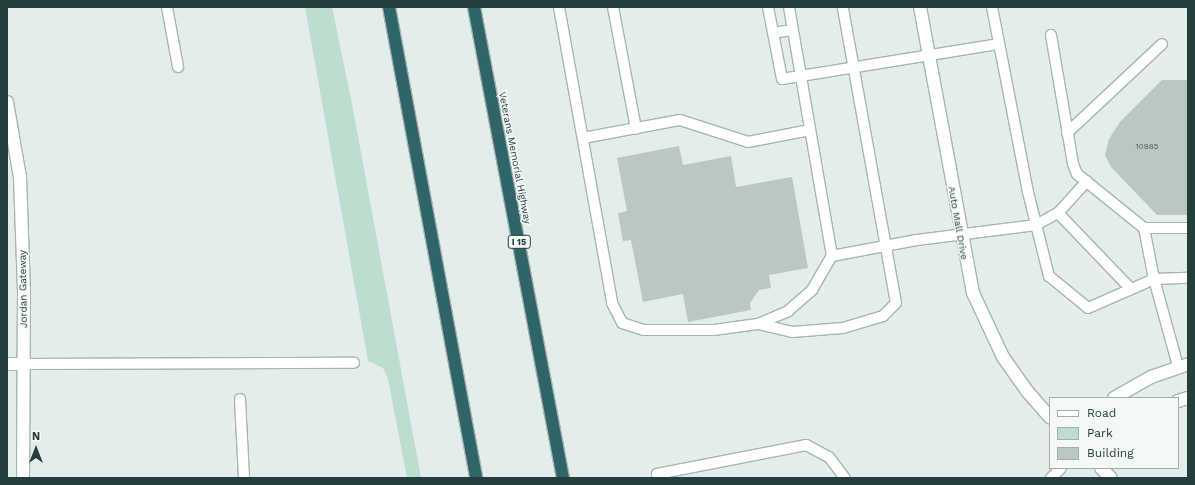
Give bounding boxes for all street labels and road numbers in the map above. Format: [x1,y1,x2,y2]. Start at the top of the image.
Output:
street label: Veterans Memorial Highway [496,91,534,225]
street label: Auto Mall Drive [946,185,970,261]
road number: I 15 [507,235,531,249]
street label: Jordan Gateway [16,250,30,328]

